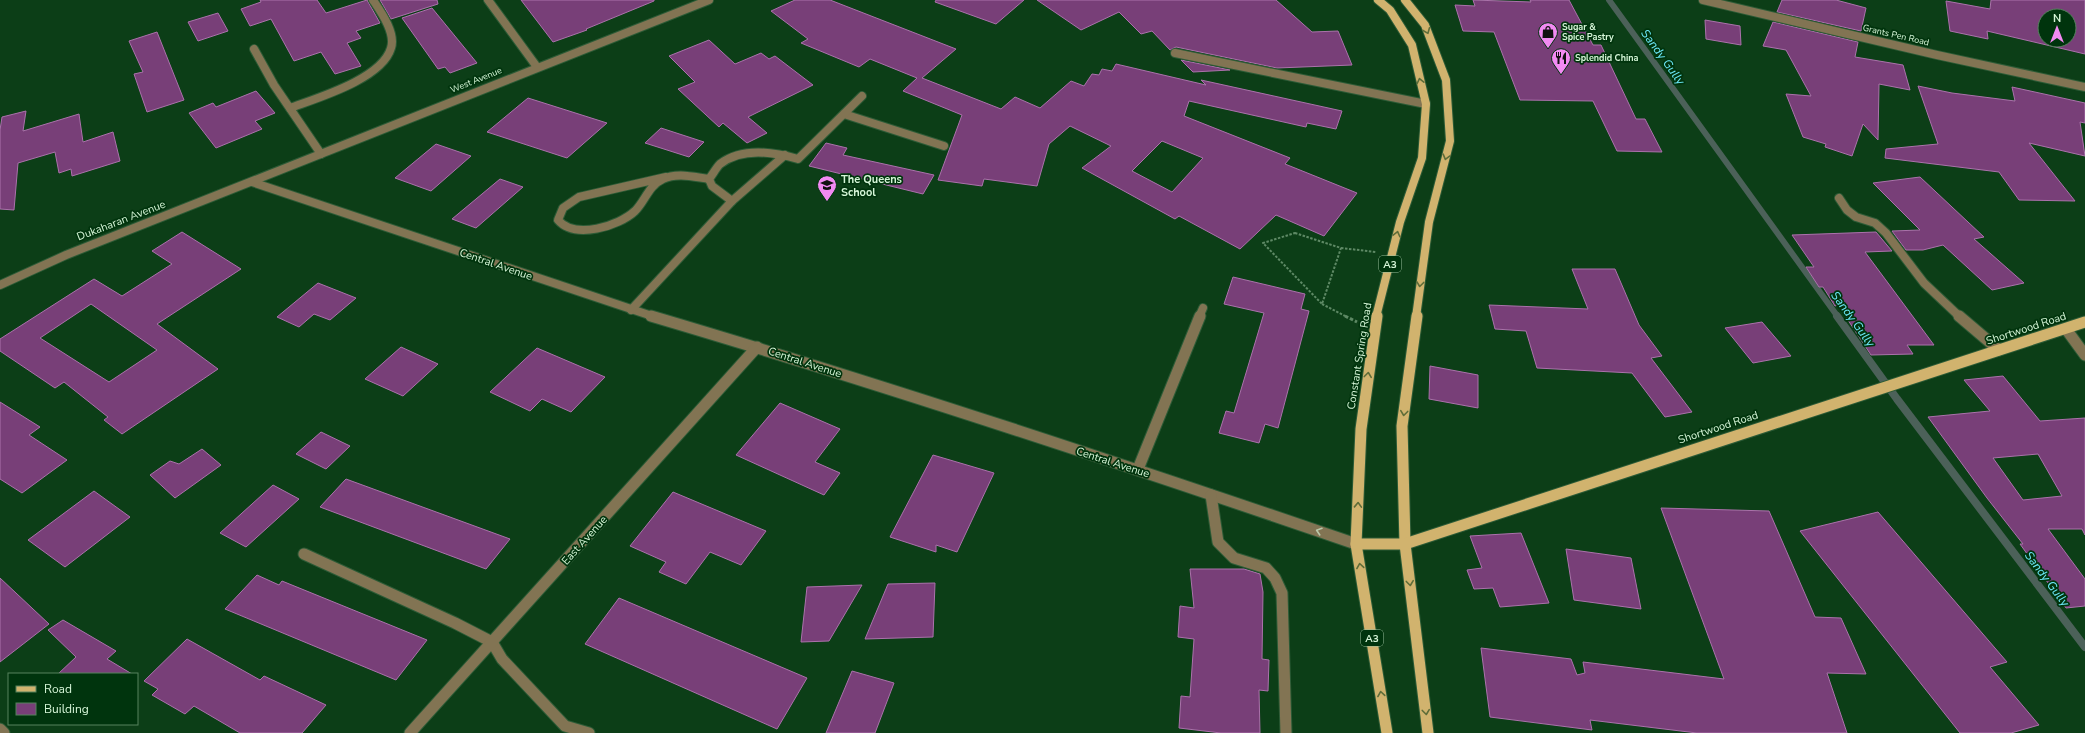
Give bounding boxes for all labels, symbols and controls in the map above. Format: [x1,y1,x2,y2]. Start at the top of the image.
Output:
north arrow [2037,8,2077,48]
text: N [2053,11,2061,26]
shop icon: Sugar & Spice Pastry [1537,21,1559,49]
place label: Sugar & Spice Pastry [1562,21,1614,43]
street label: Grants Pen Road [1861,22,1931,48]
water label: Sandy Gully [1637,26,1689,89]
one-way arrow [1423,28,1431,35]
restaurant icon: Splendid China [1550,47,1572,75]
place label: Splendid China [1575,52,1639,64]
street label: West Avenue [448,64,504,96]
one-way arrow [1417,78,1425,84]
one-way arrow [1442,153,1451,160]
place label: The Queens School [841,172,902,200]
school or university icon: The Queens School [816,174,838,202]
street label: Dukaharan Avenue [75,197,168,244]
one-way arrow [1392,231,1401,238]
street label: Central Avenue [457,245,534,284]
road number: A3 [1379,256,1401,272]
one-way arrow [1416,281,1425,287]
water label: Sandy Gully [1827,288,1879,351]
street label: Constant Spring Road [1344,302,1375,411]
street label: Shortwood Road [1984,308,2068,349]
street label: Central Avenue [766,344,844,381]
one-way arrow [1363,372,1372,378]
street label: Shortwood Road [1676,407,1760,448]
one-way arrow [1400,410,1409,416]
street label: Central Avenue [1074,444,1152,481]
one-way arrow [1354,502,1362,508]
street label: East Avenue [558,512,611,568]
one-way arrow [1316,528,1323,536]
water label: Sandy Gully [2021,548,2074,611]
one-way arrow [1356,563,1365,569]
one-way arrow [1405,580,1414,586]
road number: A3 [1361,630,1383,646]
legend [8,673,138,725]
text: Road [44,681,72,697]
one-way arrow [1377,691,1386,698]
text: Building [44,701,89,717]
one-way arrow [1421,709,1430,715]

